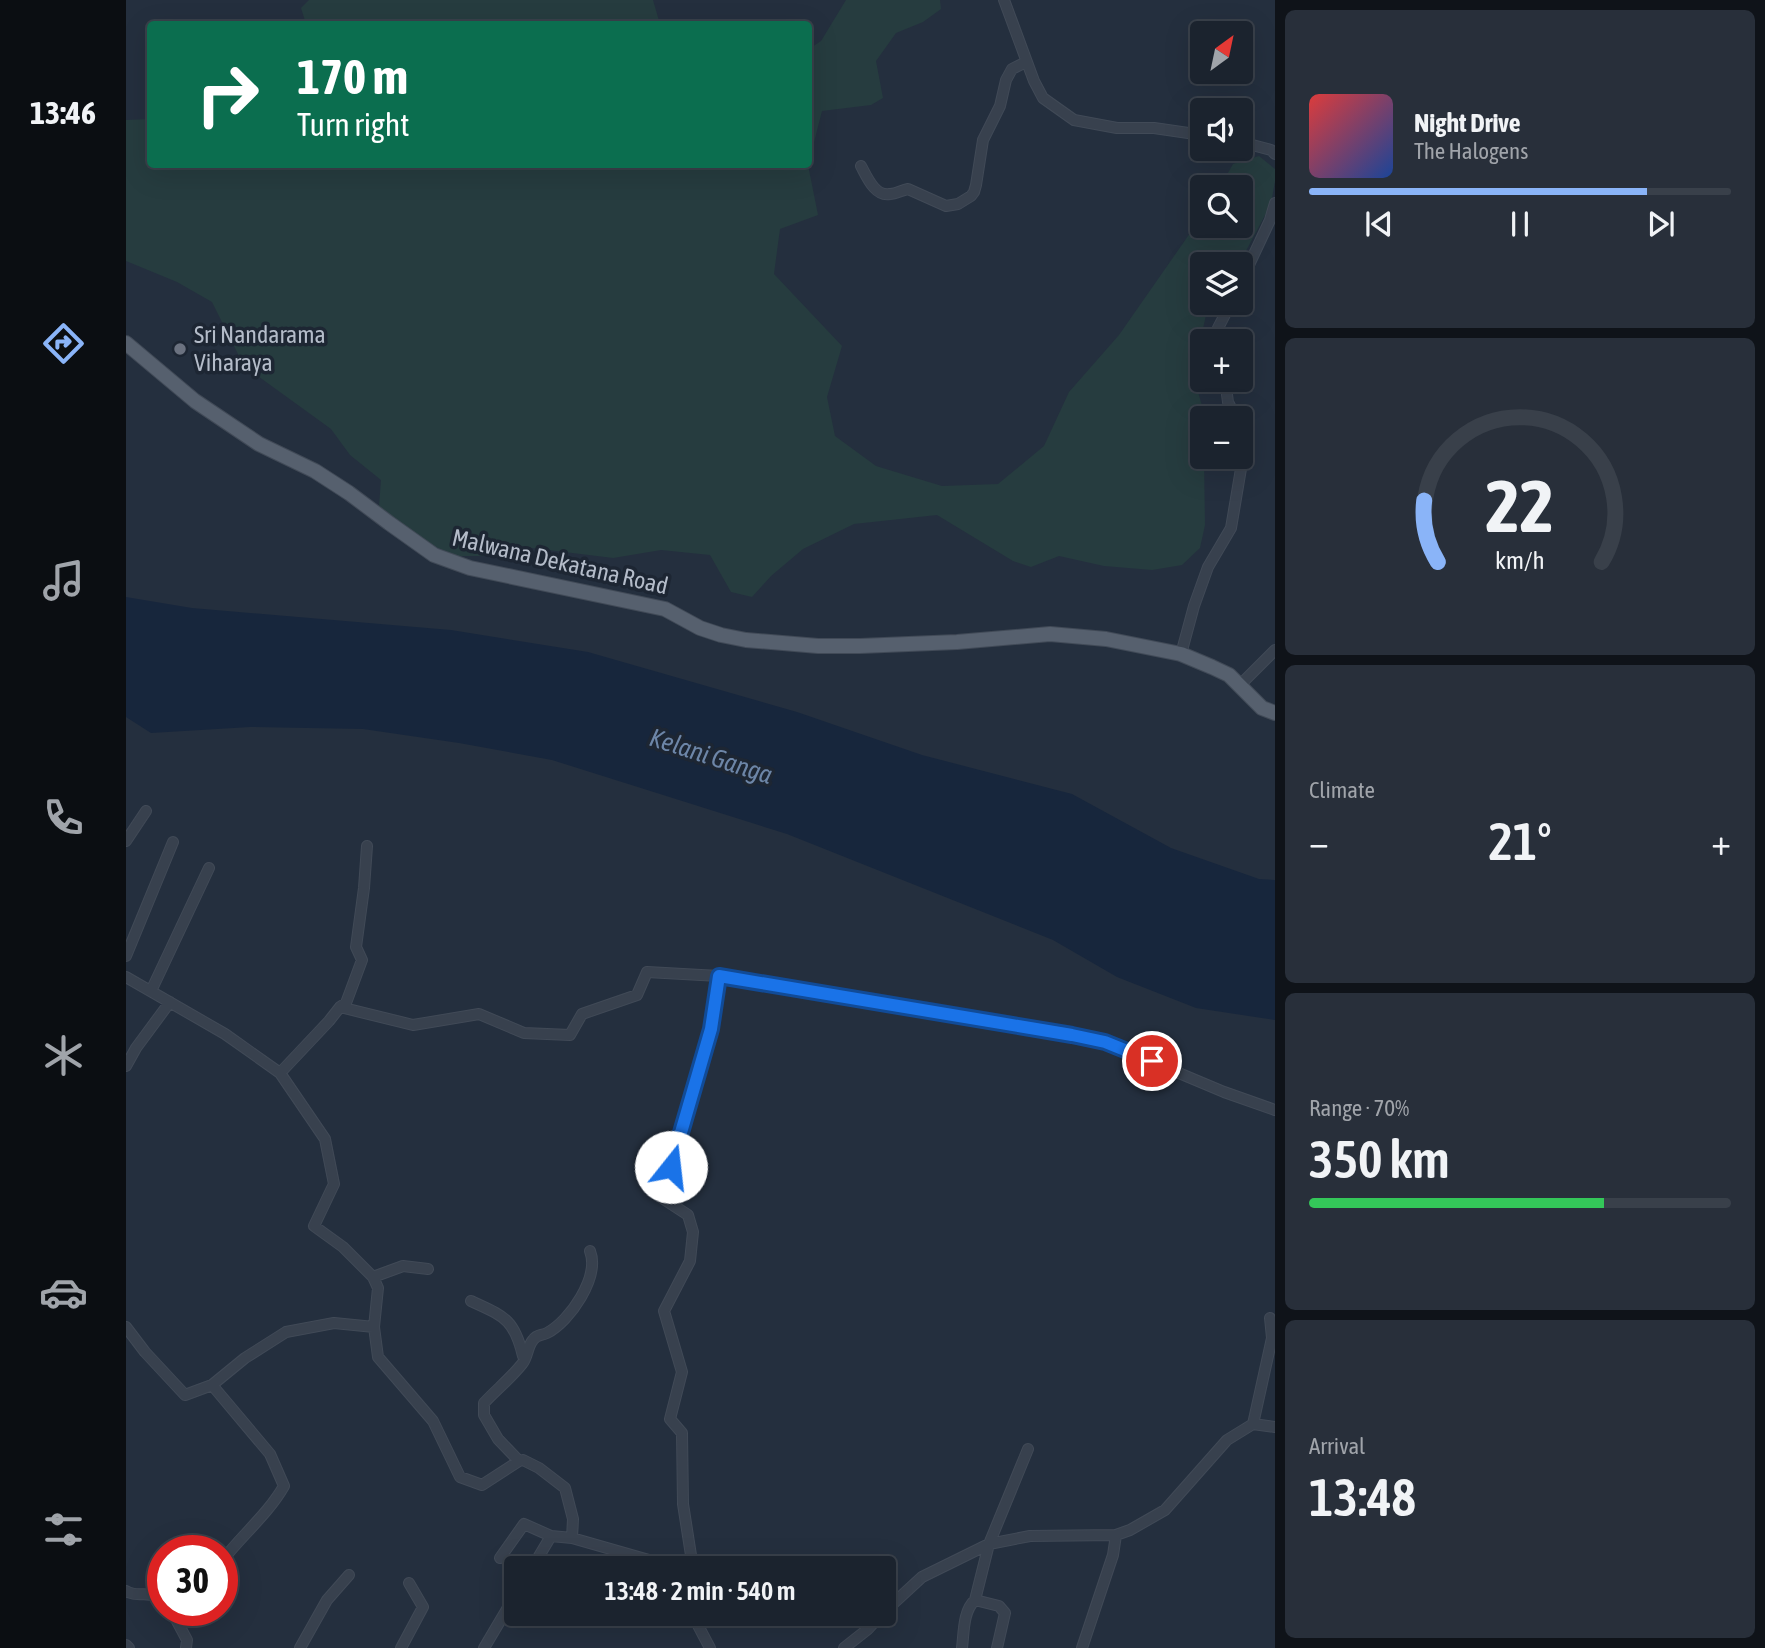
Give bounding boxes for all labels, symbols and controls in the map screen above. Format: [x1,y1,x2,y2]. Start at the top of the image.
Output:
north arrow [1190,21,1253,84]
map controls [1190,21,1253,469]
text: 170 m [297,48,408,104]
icon: right [182,49,273,140]
text: 13:46 [30,94,96,131]
button: sound [1190,98,1253,161]
text: Turn right [297,106,410,143]
text: Night Drive [1414,108,1521,138]
text: The Halogens [1414,138,1528,164]
button: search [1190,175,1253,238]
icon: previous [1360,205,1398,243]
icon: pause [1501,205,1539,243]
icon: next [1642,205,1680,243]
button: layers [1190,252,1253,315]
icon: directions [39,319,88,368]
place label: Sri Nandarama Viharaya [194,321,326,376]
button: + [1190,329,1253,392]
marker: Sri Nandarama Viharaya [172,341,188,357]
button: − [1190,406,1253,469]
text: 22 [1486,465,1554,548]
street label: Malwana Dekatana Road [450,524,671,599]
text: km/h [1495,546,1545,574]
icon: music [39,556,88,605]
water label: Kelani Ganga [646,722,776,790]
text: Climate [1309,777,1375,803]
icon: phone [39,793,88,842]
text: 21° [1488,811,1552,871]
text: − [1309,820,1329,863]
text: + [1711,820,1731,863]
icon: climate [39,1031,88,1080]
pin [1122,1031,1182,1091]
icon: arrive [1133,1042,1171,1080]
text: Range · 70% [1309,1095,1409,1121]
text: 350 km [1309,1129,1450,1189]
position arrow [634,1130,708,1204]
icon: car [39,1268,88,1317]
text: Arrival [1309,1433,1365,1459]
text: 13:48 [1309,1467,1416,1527]
icon: filters [39,1505,88,1554]
speed limit sign: 30 [147,1535,238,1626]
text: 13:48 · 2 min · 540 m [605,1576,795,1606]

